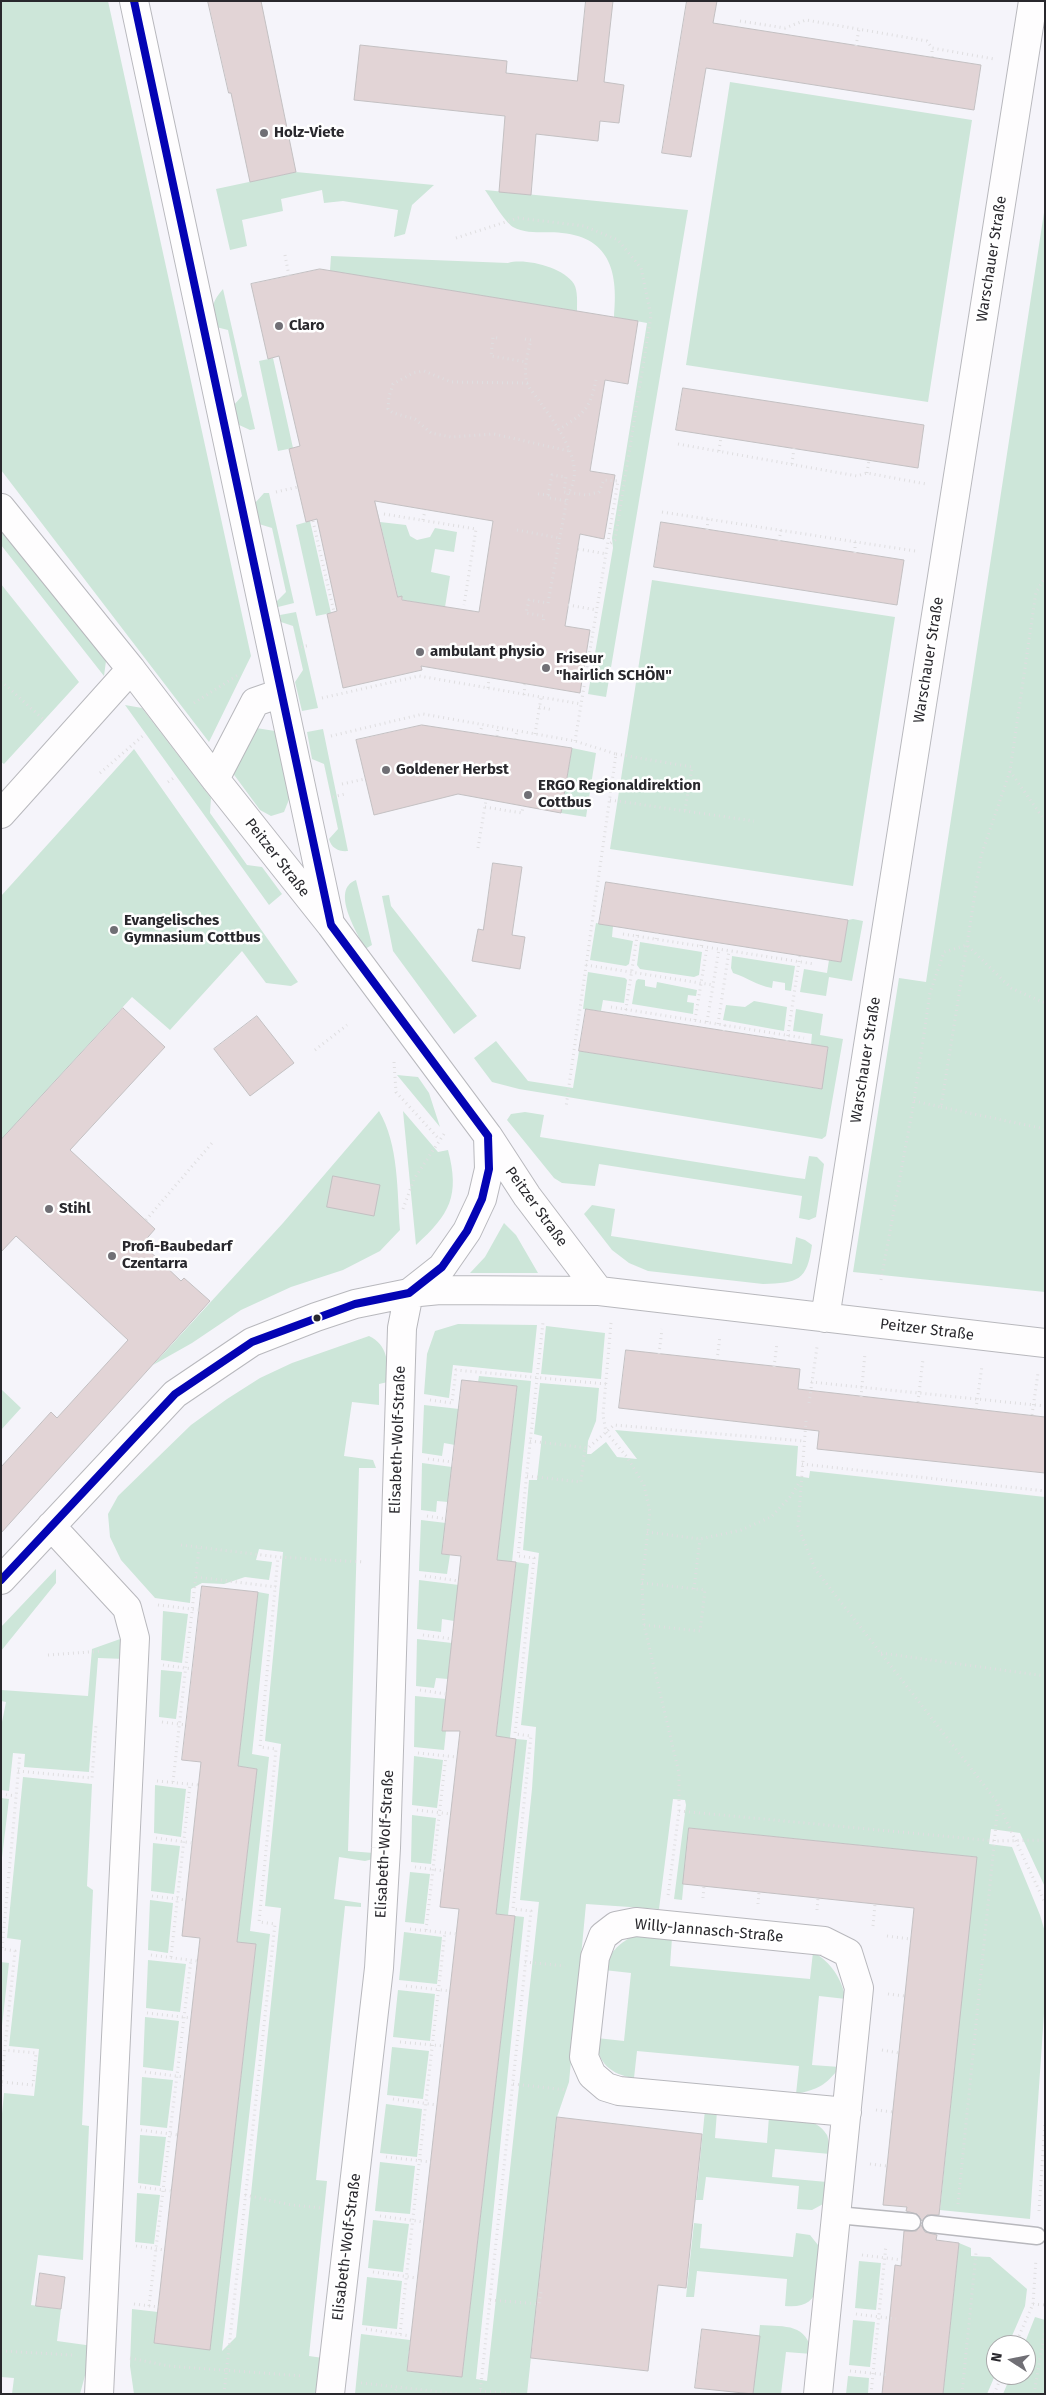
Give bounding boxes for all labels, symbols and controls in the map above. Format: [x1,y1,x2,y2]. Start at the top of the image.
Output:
place label: Holz-Viete [274,124,344,142]
marker: Holz-Viete [258,127,270,139]
street label: Warschauer Straße [973,195,1011,323]
place label: Claro [289,317,324,335]
marker: Claro [273,320,285,332]
street label: Warschauer Straße [910,596,948,724]
place label: ambulant physio [430,643,544,661]
marker: ambulant physio [414,646,426,658]
place label: Friseur "hairlich SCHÖN" [556,650,672,685]
marker: Friseur "hairlich SCHÖN" [540,662,552,674]
place label: Goldener Herbst [396,761,509,779]
marker: Goldener Herbst [380,764,392,776]
place label: ERGO Regionaldirektion Cottbus [538,777,701,812]
marker: ERGO Regionaldirektion Cottbus [522,789,534,801]
street label: Peitzer Straße [241,815,313,901]
place label: Evangelisches Gymnasium Cottbus [124,912,261,947]
marker: Evangelisches Gymnasium Cottbus [108,924,120,936]
street label: Warschauer Straße [847,996,885,1124]
street label: Peitzer Straße [501,1163,571,1251]
place label: Stihl [59,1200,91,1218]
marker: Stihl [43,1203,55,1215]
place label: Profi-Baubedarf Czentarra [122,1238,232,1273]
marker: Profi-Baubedarf Czentarra [106,1250,118,1262]
unlabelled marker [312,1313,322,1323]
street label: Peitzer Straße [879,1315,975,1345]
street label: Elisabeth-Wolf-Straße [386,1365,410,1515]
street label: Elisabeth-Wolf-Straße [372,1769,398,1919]
street label: Willy-Jannasch-Straße [634,1916,784,1946]
street label: Elisabeth-Wolf-Straße [329,2172,365,2322]
north arrow [986,2335,1036,2385]
text: N [988,2351,1006,2363]

